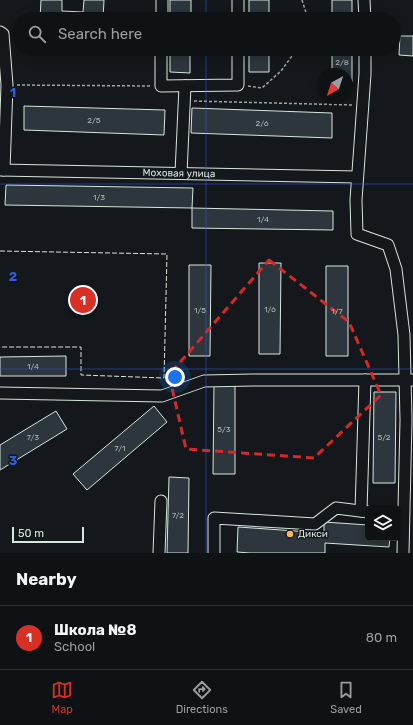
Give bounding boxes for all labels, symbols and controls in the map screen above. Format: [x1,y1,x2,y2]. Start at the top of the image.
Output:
search box [12,12,401,56]
icon: search [26,23,48,45]
text: Search here [58,25,142,43]
house number: 2/8 [335,58,349,67]
north arrow [317,68,353,104]
text: 1 [10,85,16,100]
house number: 2/5 [87,116,101,125]
house number: 2/6 [256,119,269,128]
street label: Моховая улица [143,167,215,180]
house number: 1/3 [93,193,105,202]
house number: 1/4 [257,215,269,224]
text: 2 [9,269,17,284]
pin: 1 [70,285,96,315]
house number: 1/6 [264,305,276,314]
house number: 1/5 [194,306,206,315]
house number: 1/7 [331,307,343,316]
house number: 1/4 [27,362,39,371]
your location [165,367,185,387]
house number: 5/3 [217,425,231,434]
house number: 7/3 [27,433,39,442]
house number: 5/2 [377,433,391,442]
house number: 7/1 [115,444,125,453]
text: 3 [9,453,18,468]
map controls [365,505,401,541]
button: layers [365,505,401,541]
house number: 7/2 [172,511,184,520]
scale bar [12,525,84,544]
text: 50 m [18,527,44,540]
place label: Дикси [298,528,328,540]
marker: Дикси [285,529,295,539]
text: Nearby [16,569,77,589]
text: Школа №8 [54,621,137,639]
text: 1 [26,630,32,645]
text: 80 m [366,630,397,645]
text: School [54,639,95,654]
tab: Map [51,679,73,716]
tab: Directions [176,679,228,716]
tab: Saved [330,679,362,716]

